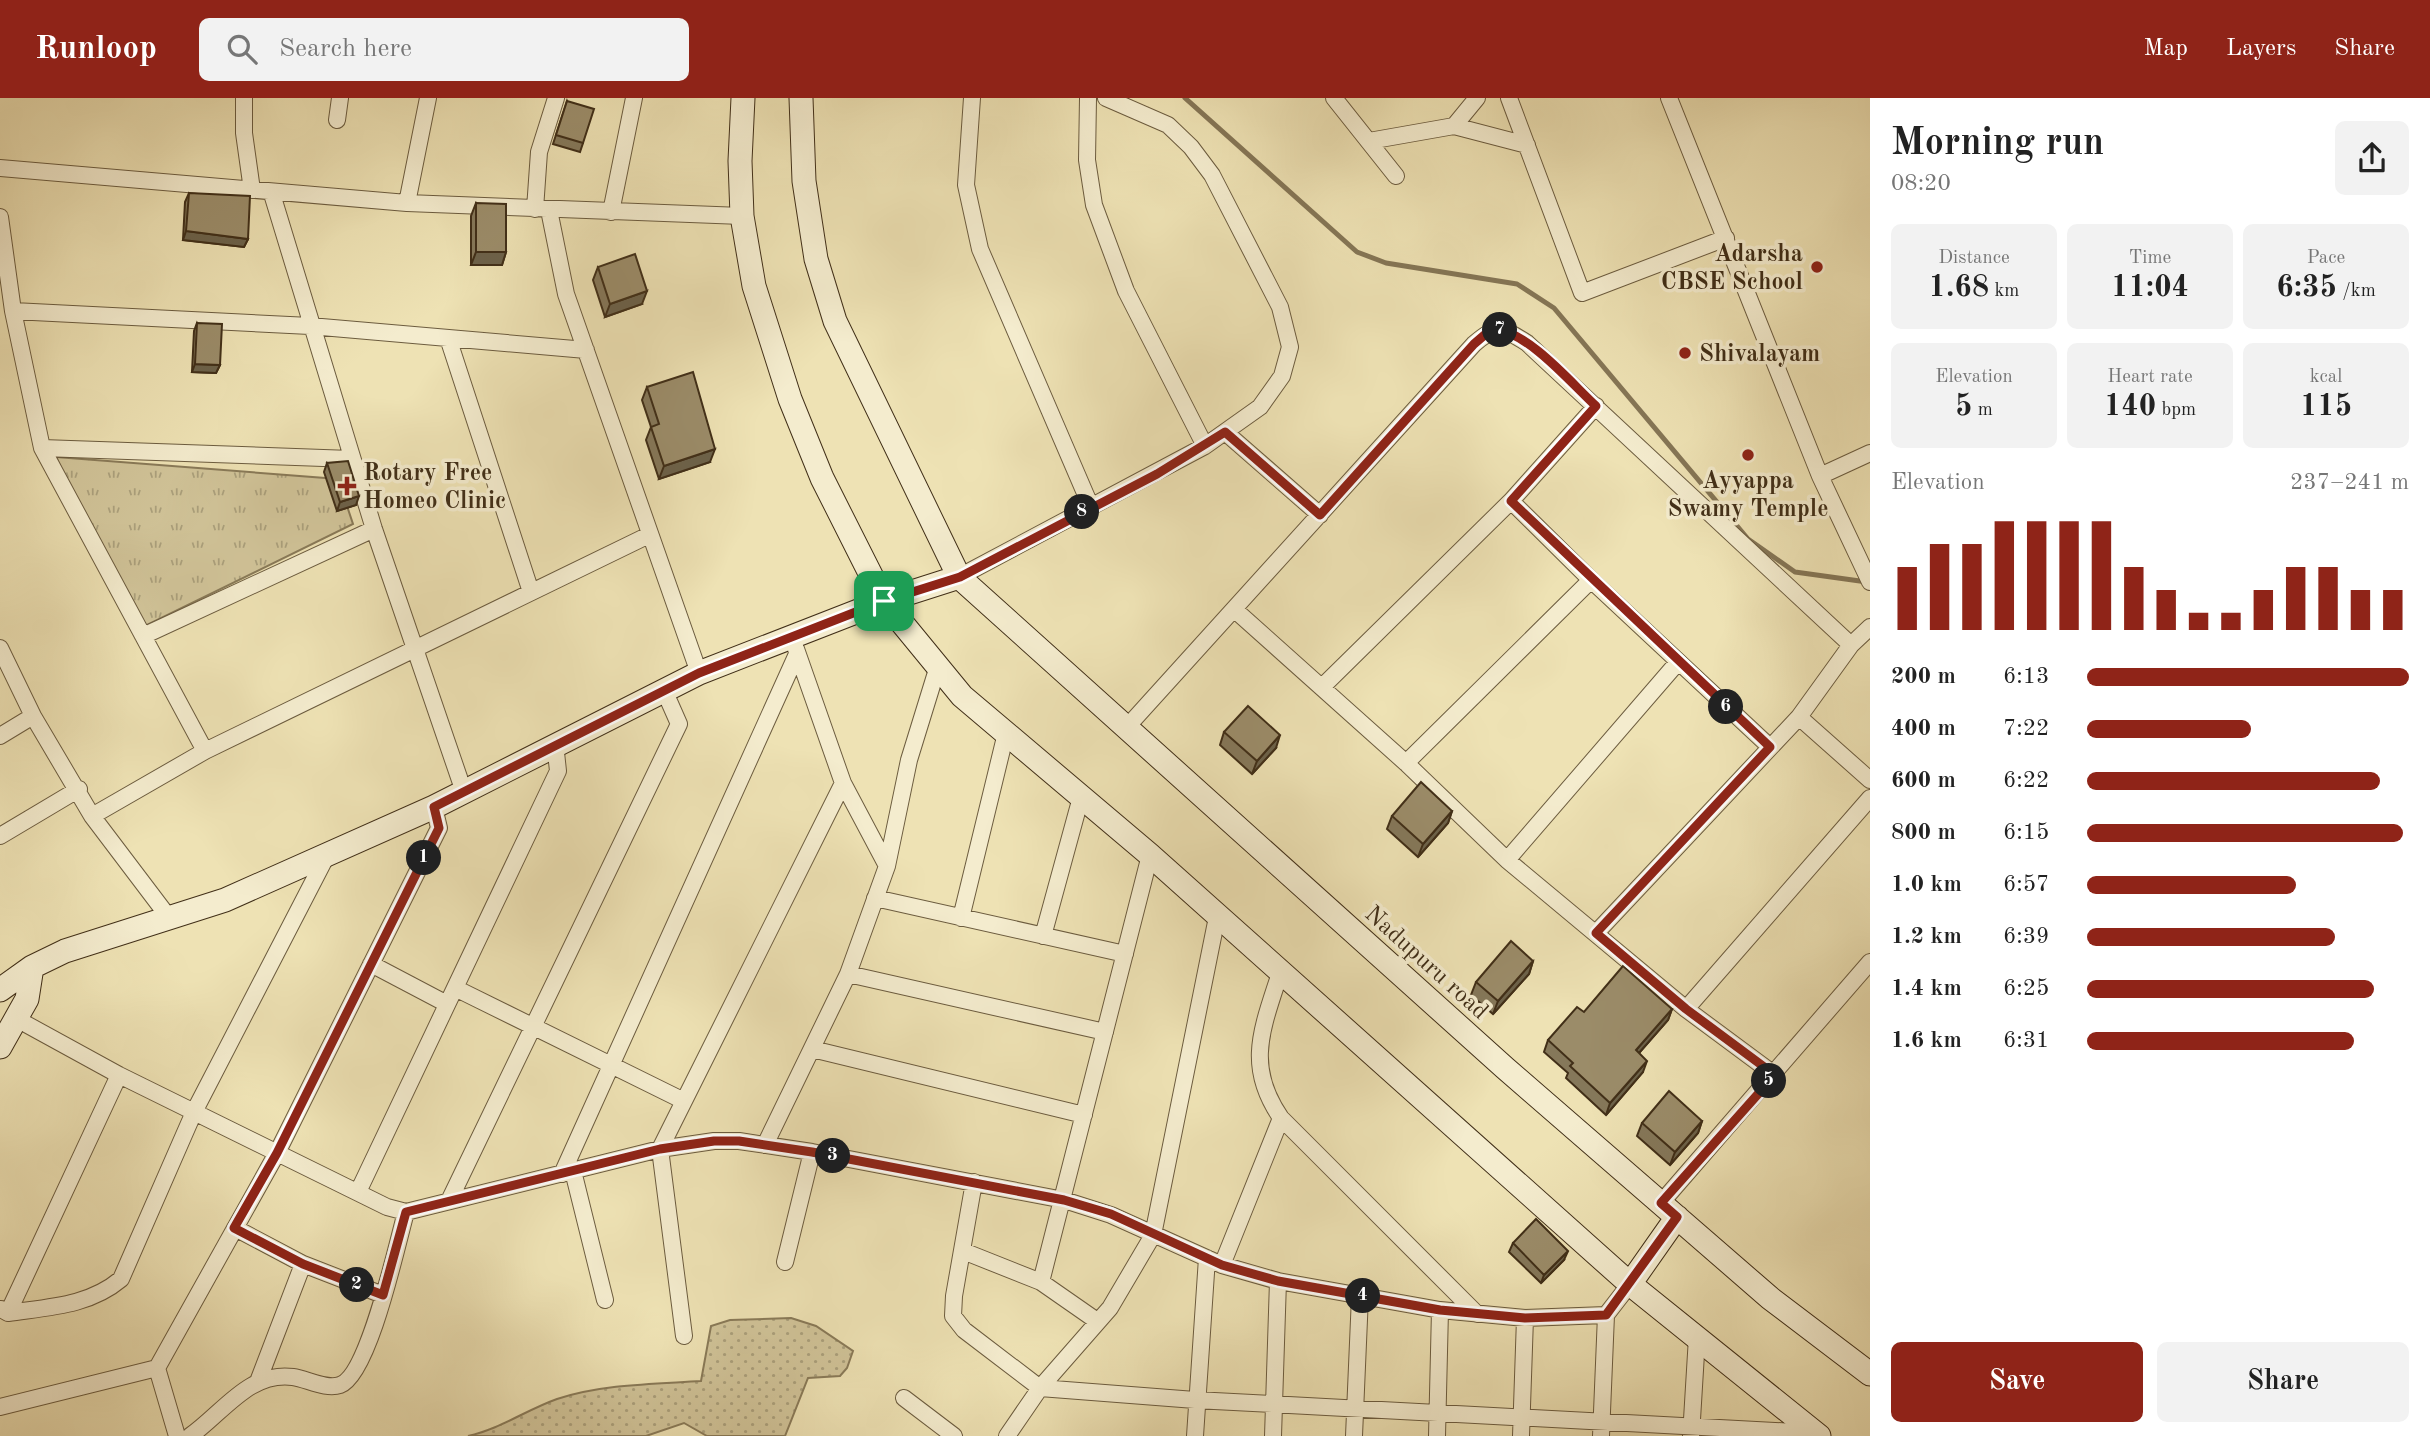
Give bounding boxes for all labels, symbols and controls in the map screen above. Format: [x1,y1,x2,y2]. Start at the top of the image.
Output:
search box [199,18,689,81]
icon: search [223,30,261,68]
text: Runloop [35,33,157,66]
text: Search here [279,36,412,62]
text: Map [2144,37,2188,61]
text: Layers [2226,37,2296,61]
text: Share [2334,37,2395,61]
button: share [2335,121,2409,195]
text: Morning run [1891,125,2104,163]
text: 08:20 [1891,172,1951,195]
place label: Adarsha CBSE School [1661,243,1803,295]
text: Distance [1938,249,2010,268]
text: Time [2129,249,2171,268]
text: Pace [2307,249,2345,268]
marker: Adarsha CBSE School [1809,259,1825,275]
text: 1.68 [1929,273,1989,303]
text: 11:04 [2111,273,2189,303]
text: 6:35 [2276,273,2337,303]
text: km [1989,282,2019,301]
text: /km [2337,282,2376,301]
pin: 7 [1482,313,1518,348]
text: 7 [1494,320,1505,339]
place label: Shivalayam [1699,343,1820,367]
marker: Shivalayam [1677,345,1693,361]
text: Elevation [1935,368,2013,387]
text: Heart rate [2107,368,2193,387]
text: kcal [2310,368,2342,387]
text: 5 [1955,392,1973,422]
text: 140 [2104,392,2156,422]
text: 115 [2300,392,2352,422]
text: m [1973,401,1993,420]
text: bpm [2156,401,2196,420]
marker: Ayyappa Swamy Temple [1740,447,1756,463]
place label: Rotary Free Homeo Clinic [363,462,506,514]
place label: Ayyappa Swamy Temple [1667,470,1829,522]
text: Elevation [1891,471,1985,494]
text: 237–241 m [2290,471,2409,494]
marker: Rotary Free Homeo Clinic [337,476,357,496]
pin: 8 [1064,494,1100,530]
text: 8 [1076,502,1087,521]
pin [854,571,914,631]
icon: arrive [865,582,903,620]
text: 200 m [1891,665,1956,688]
text: 6:13 [2003,665,2049,688]
pin: 6 [1708,690,1744,724]
text: 6 [1720,697,1731,716]
text: 400 m [1891,717,1956,740]
text: 7:22 [2003,717,2049,740]
text: 600 m [1891,769,1956,792]
text: 6:22 [2003,769,2049,792]
text: 800 m [1891,821,1956,844]
text: 6:15 [2003,821,2049,844]
pin: 1 [406,840,442,876]
text: 1 [418,848,429,867]
text: 1.0 km [1891,873,1962,896]
text: 6:57 [2003,873,2049,896]
street label: Nadupuru road [1360,902,1492,1025]
text: 1.2 km [1891,925,1962,948]
text: 6:39 [2003,925,2049,948]
text: 1.4 km [1891,977,1962,1000]
text: 6:25 [2003,977,2049,1000]
text: 1.6 km [1891,1029,1962,1052]
text: 6:31 [2003,1029,2049,1052]
pin: 5 [1752,1063,1786,1098]
text: 5 [1763,1071,1774,1090]
pin: 3 [816,1138,850,1174]
text: 3 [827,1146,838,1165]
pin: 2 [340,1268,374,1302]
text: 2 [351,1275,362,1294]
pin: 4 [1346,1278,1380,1314]
text: 4 [1357,1286,1368,1305]
button: Save [1891,1342,2143,1422]
button: Share [2157,1342,2409,1422]

